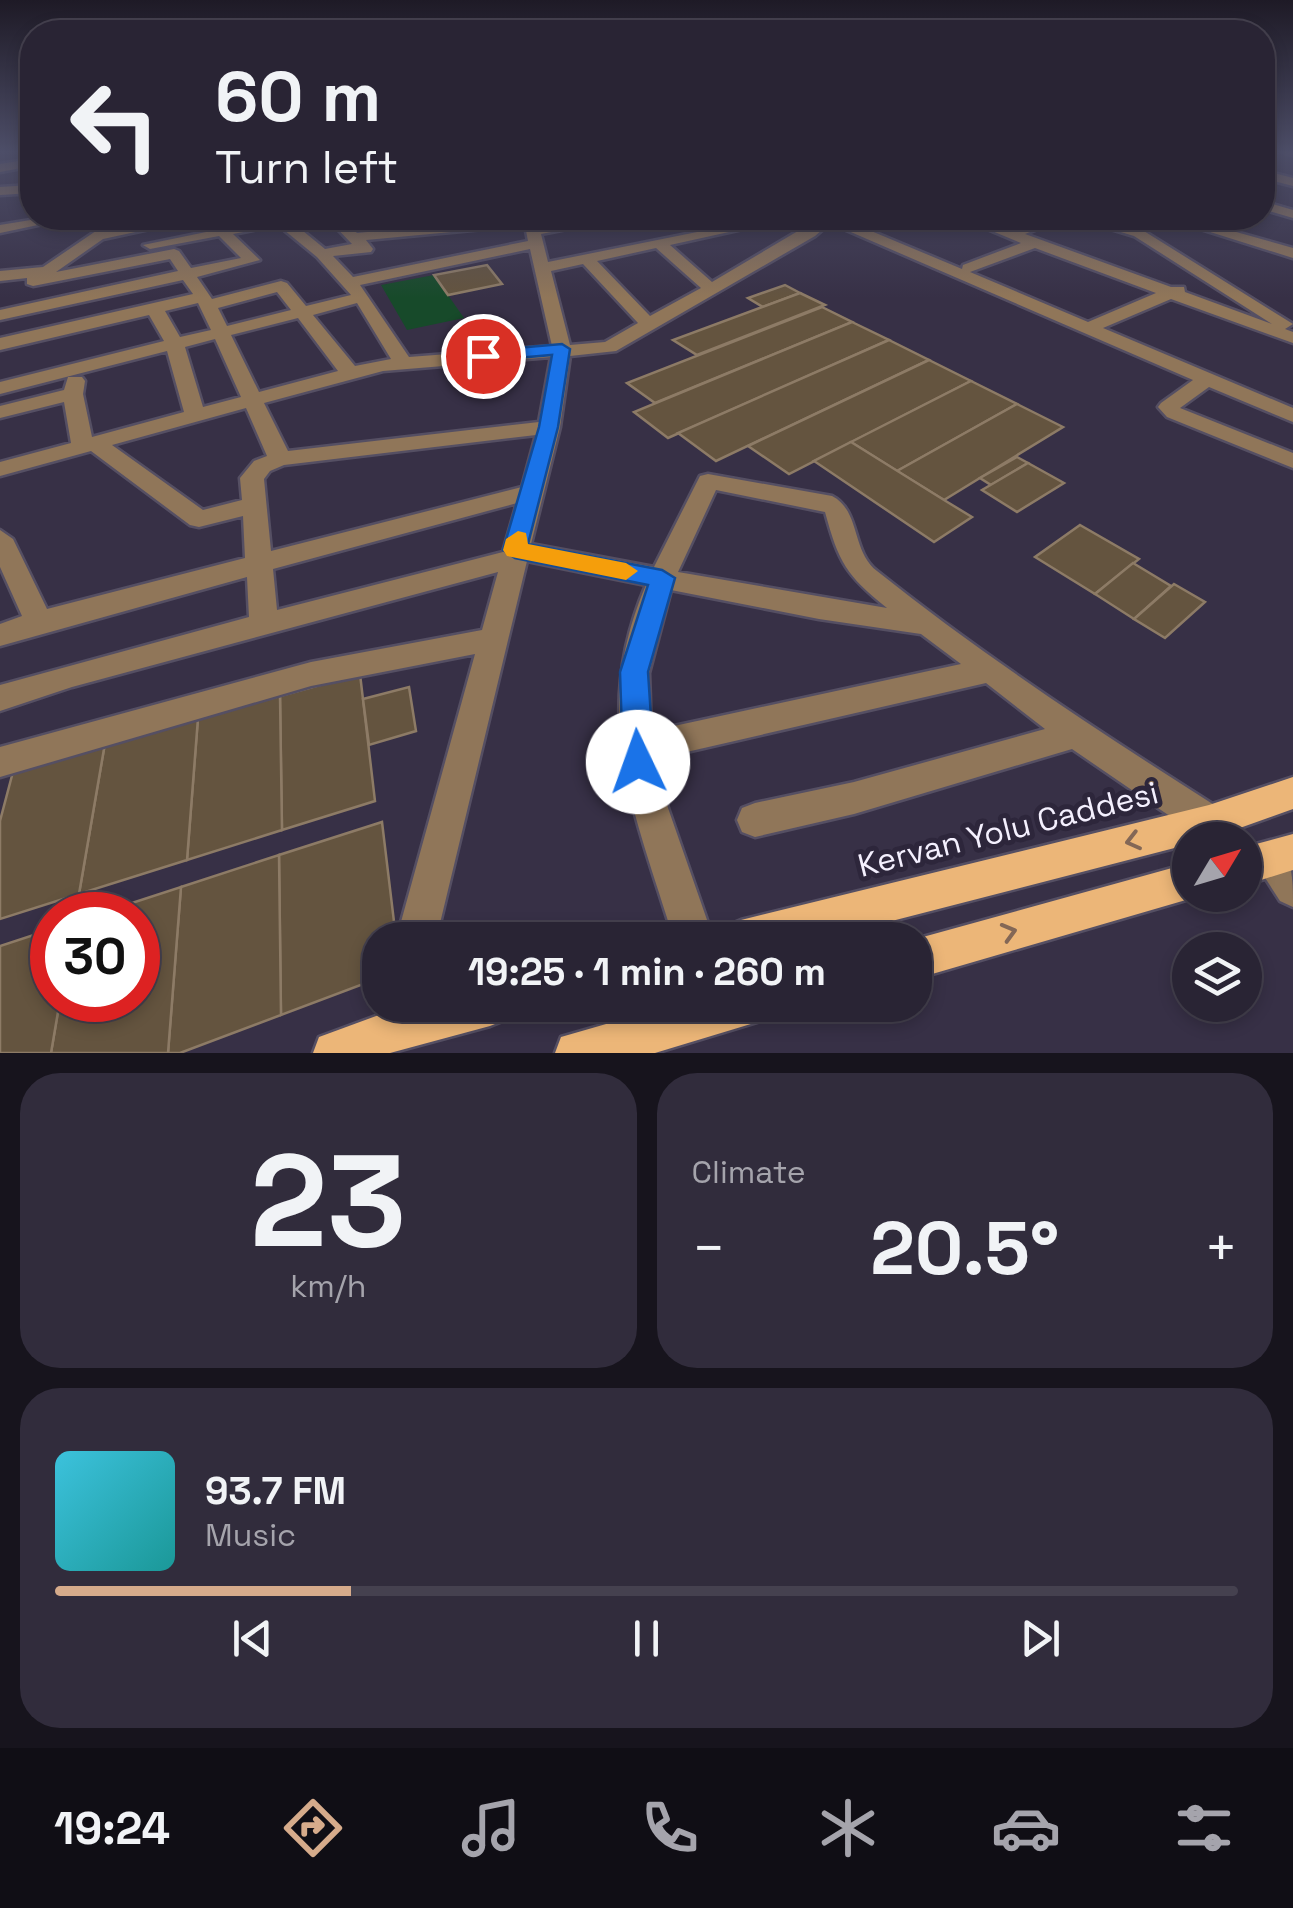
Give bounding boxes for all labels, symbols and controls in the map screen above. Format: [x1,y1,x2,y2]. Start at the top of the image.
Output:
text: 60 m [215,52,381,141]
icon: left [50,60,180,190]
text: Turn left [215,139,398,196]
pin [441,314,526,399]
icon: arrive [456,329,511,384]
position arrow [586,710,690,814]
street label: Kervan Yolu Caddesi [854,772,1162,886]
north arrow [1172,822,1262,912]
map controls [1172,822,1262,1022]
one-way arrow [1125,830,1142,851]
speed limit sign: 30 [30,892,160,1022]
one-way arrow [1000,923,1017,944]
button: layers [1172,932,1262,1022]
text: 19:25 · 1 min · 260 m [468,948,826,996]
text: 23 [250,1118,406,1284]
text: Climate [692,1152,806,1192]
text: 20.5° [870,1200,1059,1296]
text: − [692,1213,726,1283]
text: + [1204,1213,1238,1283]
text: km/h [290,1266,366,1306]
text: 93.7 FM [205,1467,346,1515]
text: Music [205,1515,296,1555]
icon: previous [225,1611,280,1666]
icon: pause [619,1611,674,1666]
icon: next [1013,1611,1068,1666]
icon: directions [278,1793,348,1863]
icon: music [456,1793,526,1863]
icon: phone [635,1793,705,1863]
icon: climate [813,1793,883,1863]
icon: car [991,1793,1061,1863]
icon: filters [1169,1793,1239,1863]
text: 19:24 [54,1800,170,1857]

